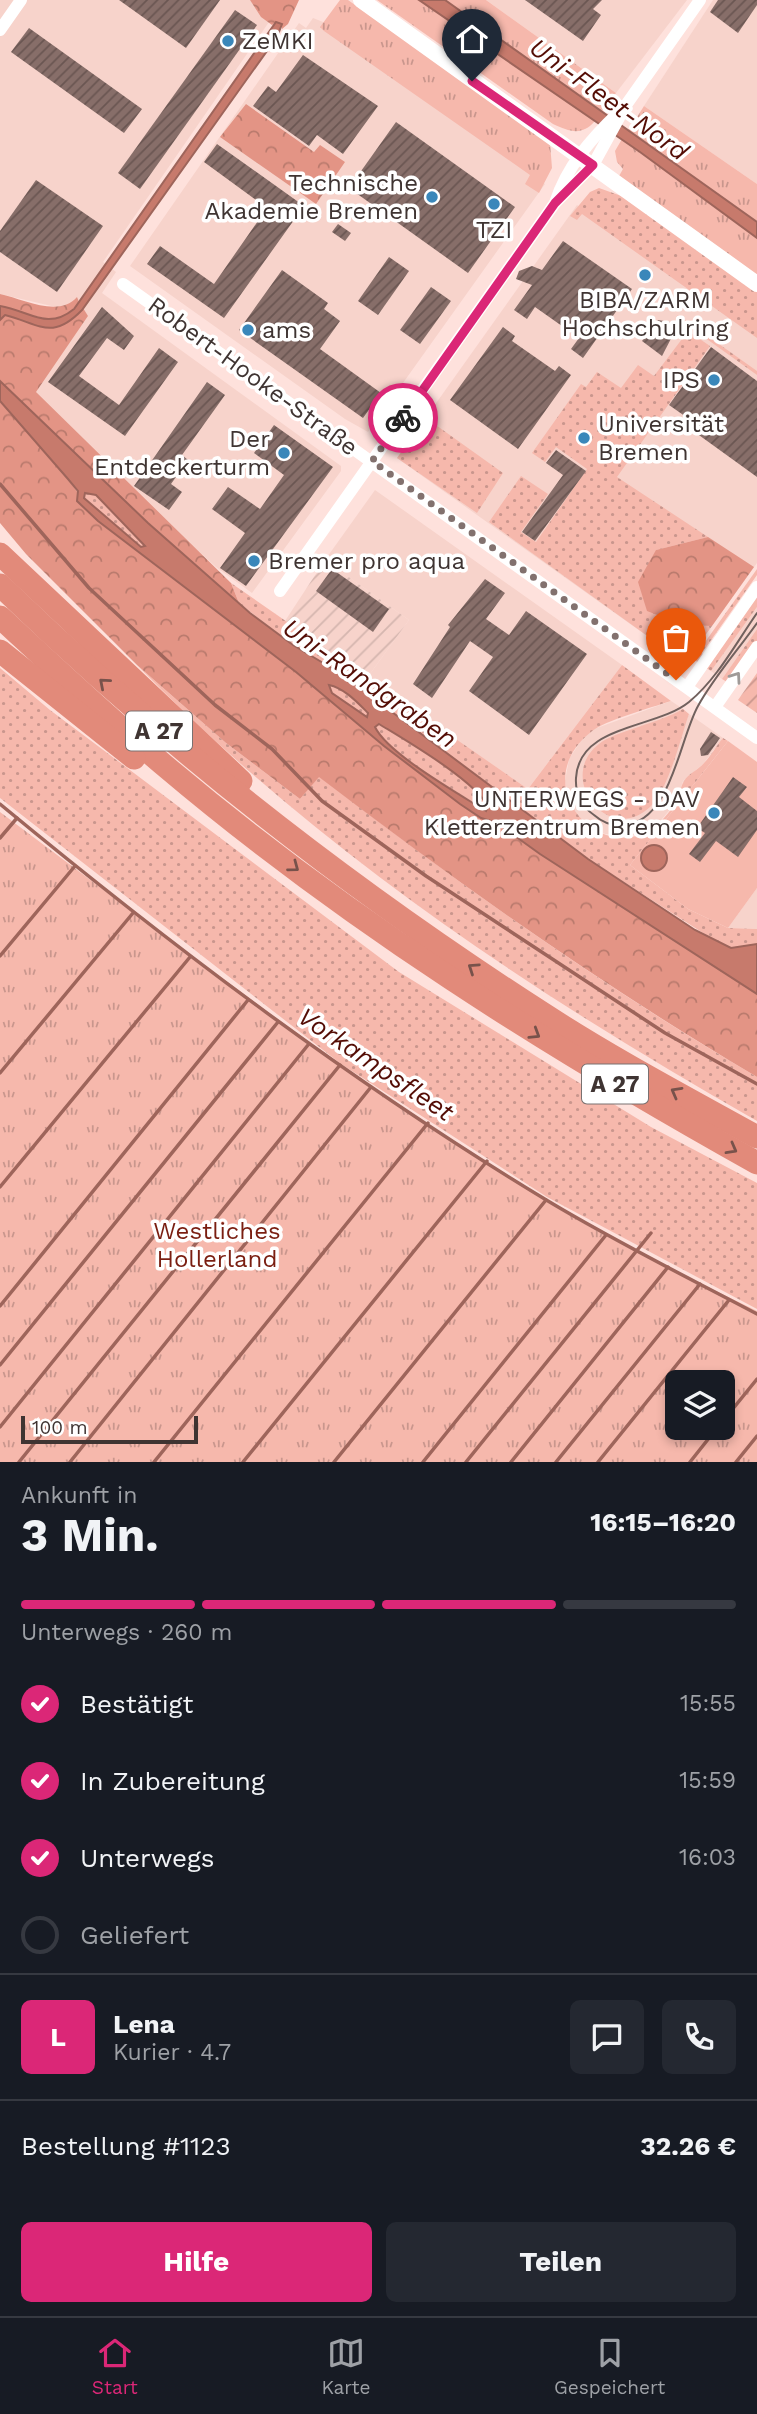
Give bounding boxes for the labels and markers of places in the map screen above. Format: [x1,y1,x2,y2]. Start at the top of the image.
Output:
pin [442,9,502,81]
place label: ZeMKI [242,27,314,55]
marker: ZeMKI [220,33,236,49]
place label: Technische Akademie Bremen [205,169,418,225]
marker: Technische Akademie Bremen [424,189,440,205]
marker: TZI [486,196,502,212]
place label: TZI [476,216,512,244]
marker: BIBA/ZARM Hochschulring [637,267,653,283]
place label: BIBA/ZARM Hochschulring [561,286,729,342]
place label: ams [262,316,311,344]
marker: ams [240,322,256,338]
place label: IPS [663,366,700,394]
marker: IPS [706,372,722,388]
place label: Universität Bremen [598,410,724,466]
place label: Der Entdeckerturm [94,425,270,481]
marker: Universität Bremen [576,430,592,446]
marker: Der Entdeckerturm [276,445,292,461]
place label: Bremer pro aqua [268,547,465,575]
marker: Bremer pro aqua [246,553,262,569]
pin [646,608,706,680]
place label: UNTERWEGS - DAV Kletterzentrum Bremen [424,785,700,841]
marker: UNTERWEGS - DAV Kletterzentrum Bremen [706,805,722,821]

